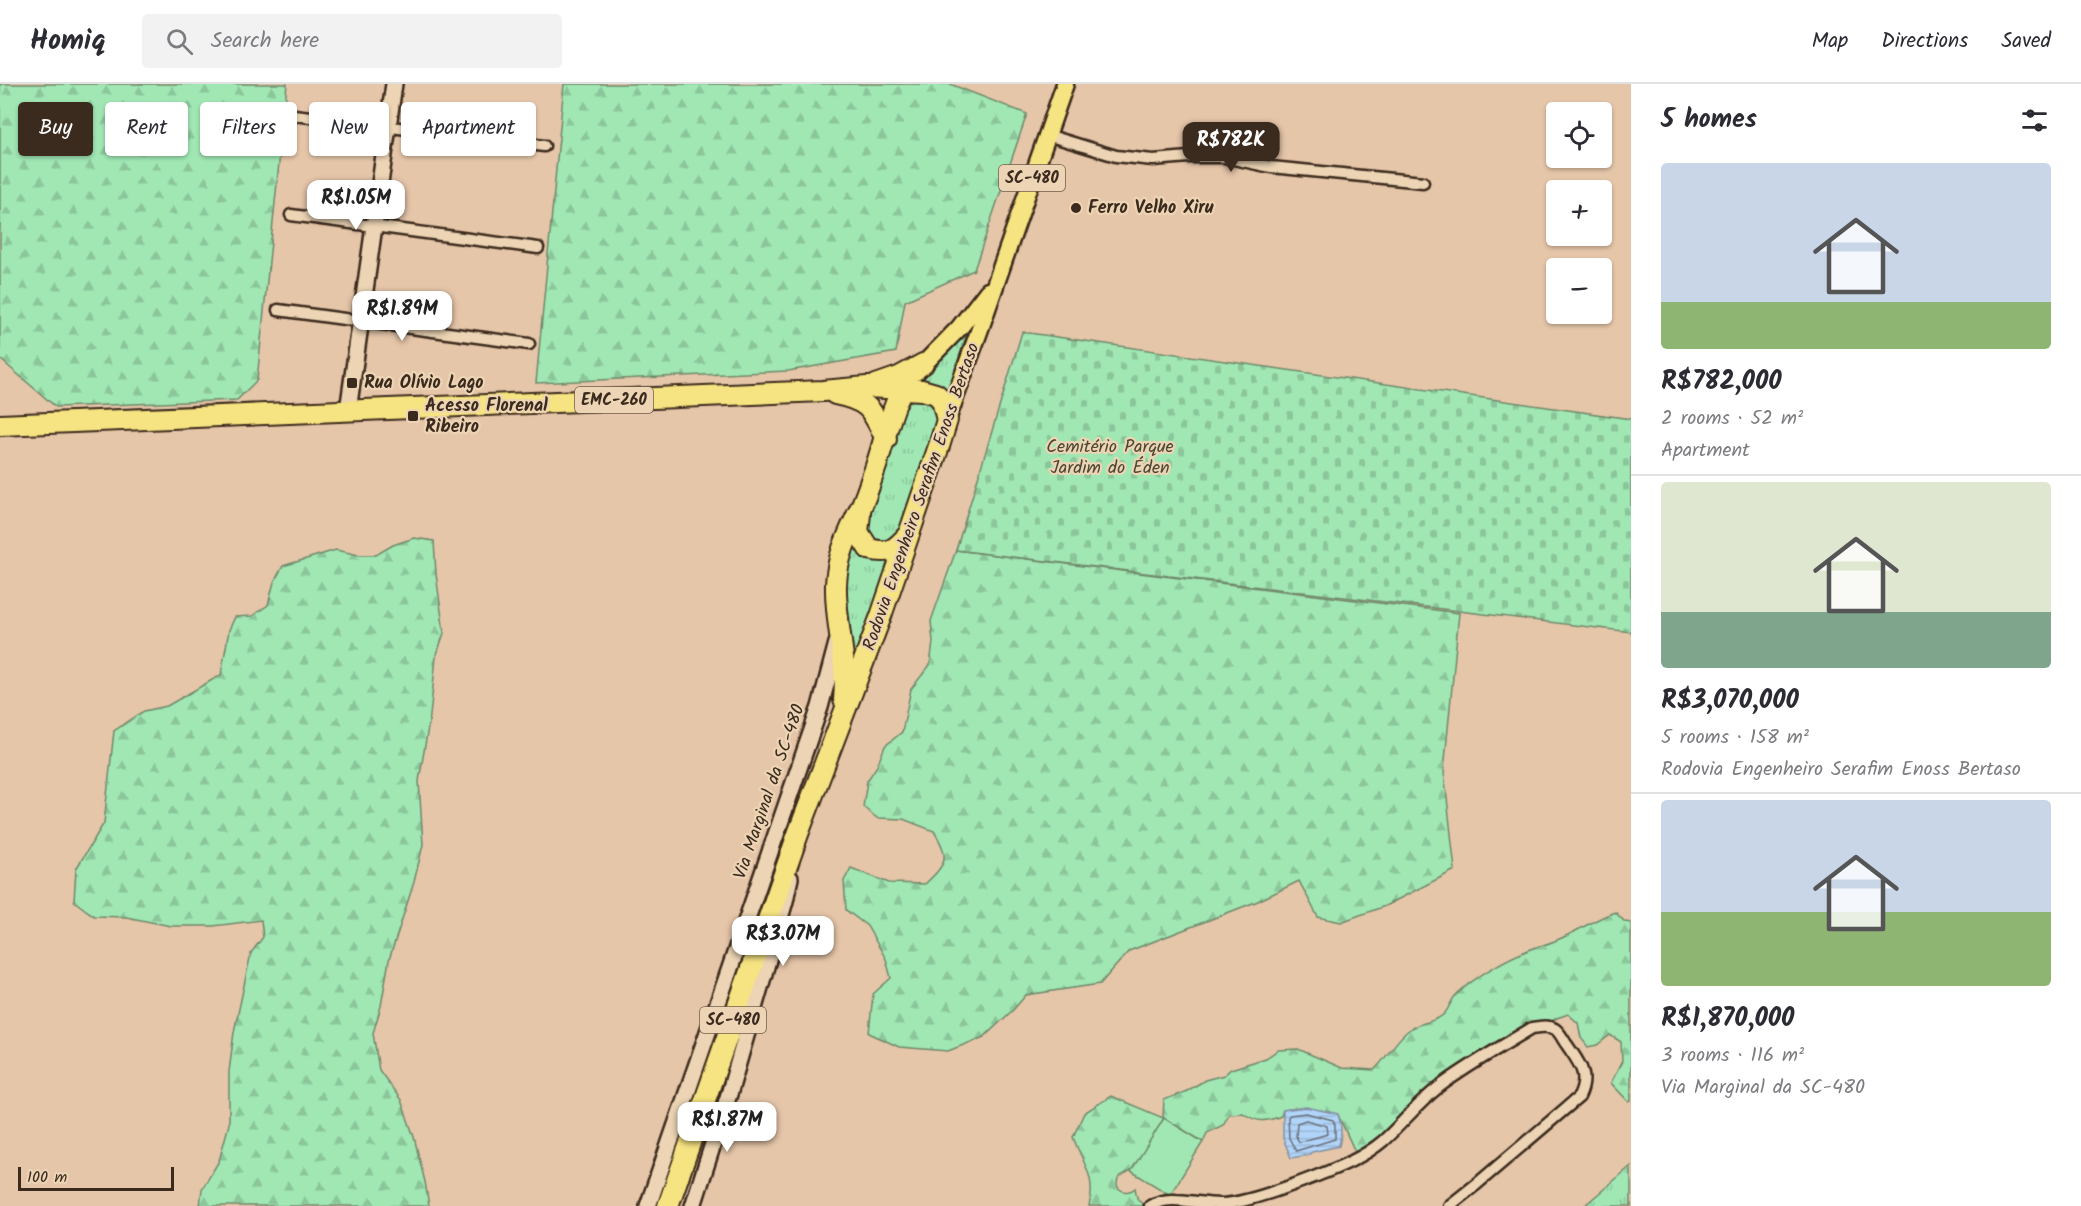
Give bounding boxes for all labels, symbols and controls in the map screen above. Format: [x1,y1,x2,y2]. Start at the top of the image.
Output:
search box [142,14,562,68]
text: Homiq [30,19,106,64]
text: Search here [211,24,319,59]
icon: search [163,25,196,58]
text: Map [1812,25,1848,58]
text: Directions [1881,25,1968,58]
text: Saved [2001,25,2051,58]
text: 5 homes [1661,99,1757,141]
chip: Buy [18,102,93,156]
chip: Rent [105,102,188,156]
chip: Filters [200,102,297,156]
chip: New [309,102,389,156]
chip: Apartment [401,102,536,156]
map controls [1546,102,1612,324]
button: locate [1546,102,1612,168]
icon: filters [2018,104,2051,137]
pin: R$782K [1182,122,1280,173]
text: R$782K [1197,125,1265,157]
road number: SC-480 [999,165,1065,191]
pin: R$1.05M [301,180,411,231]
button: + [1546,180,1612,246]
text: R$1.05M [321,183,391,215]
place label: Ferro Velho Xiru [1088,194,1214,223]
marker: Ferro Velho Xiru [1069,201,1083,215]
icon: home [1802,202,1910,310]
button: − [1546,258,1612,324]
pin: R$1.89M [347,291,457,342]
text: R$1.89M [366,294,438,326]
street label: Rodovia Engenheiro Serafim Enoss Bertaso [856,339,988,655]
text: R$782,000 [1661,361,1782,403]
place label: Rua Olívio Lago [364,369,484,398]
marker: Rua Olívio Lago [345,376,359,390]
road number: EMC-260 [575,387,653,413]
place label: Acesso Florenal Ribeiro [425,392,548,442]
text: 2 rooms · 52 m² [1661,403,1803,435]
marker: Acesso Florenal Ribeiro [406,409,420,423]
park label: Cemitério Parque Jardim do Éden [1046,433,1174,483]
text: Apartment [1661,435,1750,467]
icon: home [1802,521,1910,629]
text: R$3,070,000 [1661,680,1799,722]
street label: Via Marginal da SC-480 [726,700,814,884]
text: 5 rooms · 158 m² [1661,722,1809,754]
text: Rodovia Engenheiro Serafim Enoss Bertaso [1661,754,2021,786]
icon: home [1802,839,1910,947]
pin: R$3.07M [728,916,838,967]
text: R$3.07M [746,919,820,951]
text: R$1,870,000 [1661,998,1794,1040]
road number: SC-480 [700,1007,766,1033]
text: 3 rooms · 116 m² [1661,1040,1804,1072]
text: Via Marginal da SC-480 [1661,1072,1865,1104]
pin: R$1.87M [672,1102,782,1153]
text: R$1.87M [692,1105,763,1137]
scale bar [18,1164,174,1192]
text: 100 m [27,1165,67,1190]

